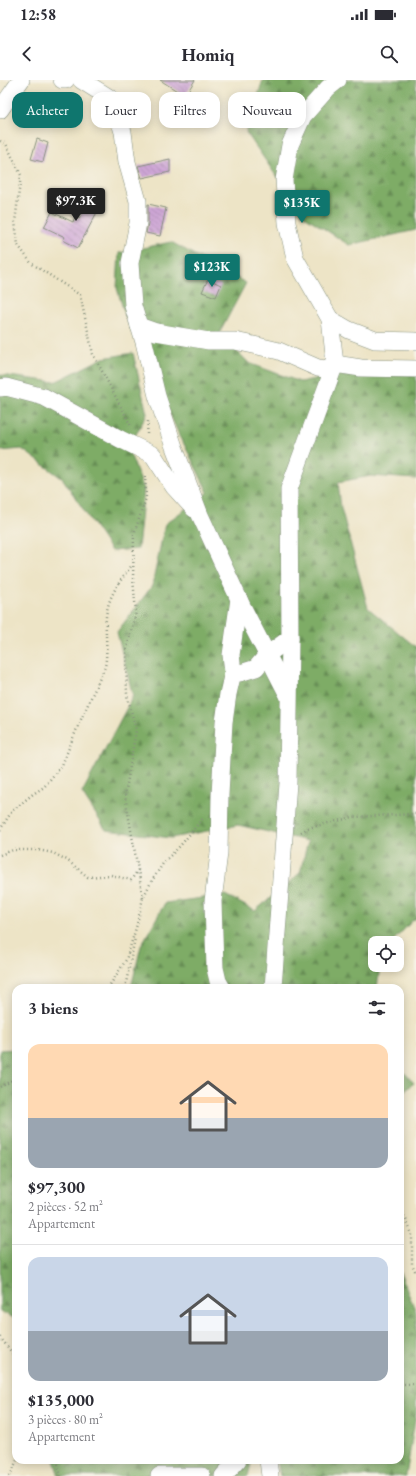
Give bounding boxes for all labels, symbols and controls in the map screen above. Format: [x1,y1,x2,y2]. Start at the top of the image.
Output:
text: 12:58 [20,5,56,24]
icon: back [16,43,38,65]
text: Homiq [182,43,234,66]
icon: search [378,43,400,65]
chip: Acheter [12,92,83,128]
chip: Louer [91,92,151,128]
chip: Filtres [159,92,220,128]
chip: Nouveau [228,92,306,128]
pin: $97.3K [43,188,109,222]
pin: $135K [274,190,330,224]
text: $97.3K [56,192,96,209]
text: $135K [284,194,320,211]
pin: $123K [184,254,240,288]
text: $123K [194,258,230,275]
map controls [368,936,404,972]
button: locate [368,936,404,972]
text: 3 biens [28,997,78,1019]
icon: filters [366,997,388,1019]
icon: home [172,1070,244,1142]
text: $97,300 [28,1176,85,1198]
text: 2 pièces · 52 m² [28,1198,103,1215]
text: Appartement [28,1215,95,1232]
icon: home [172,1283,244,1355]
text: $135,000 [28,1389,94,1411]
text: 3 pièces · 80 m² [28,1411,103,1428]
text: Appartement [28,1428,95,1445]

